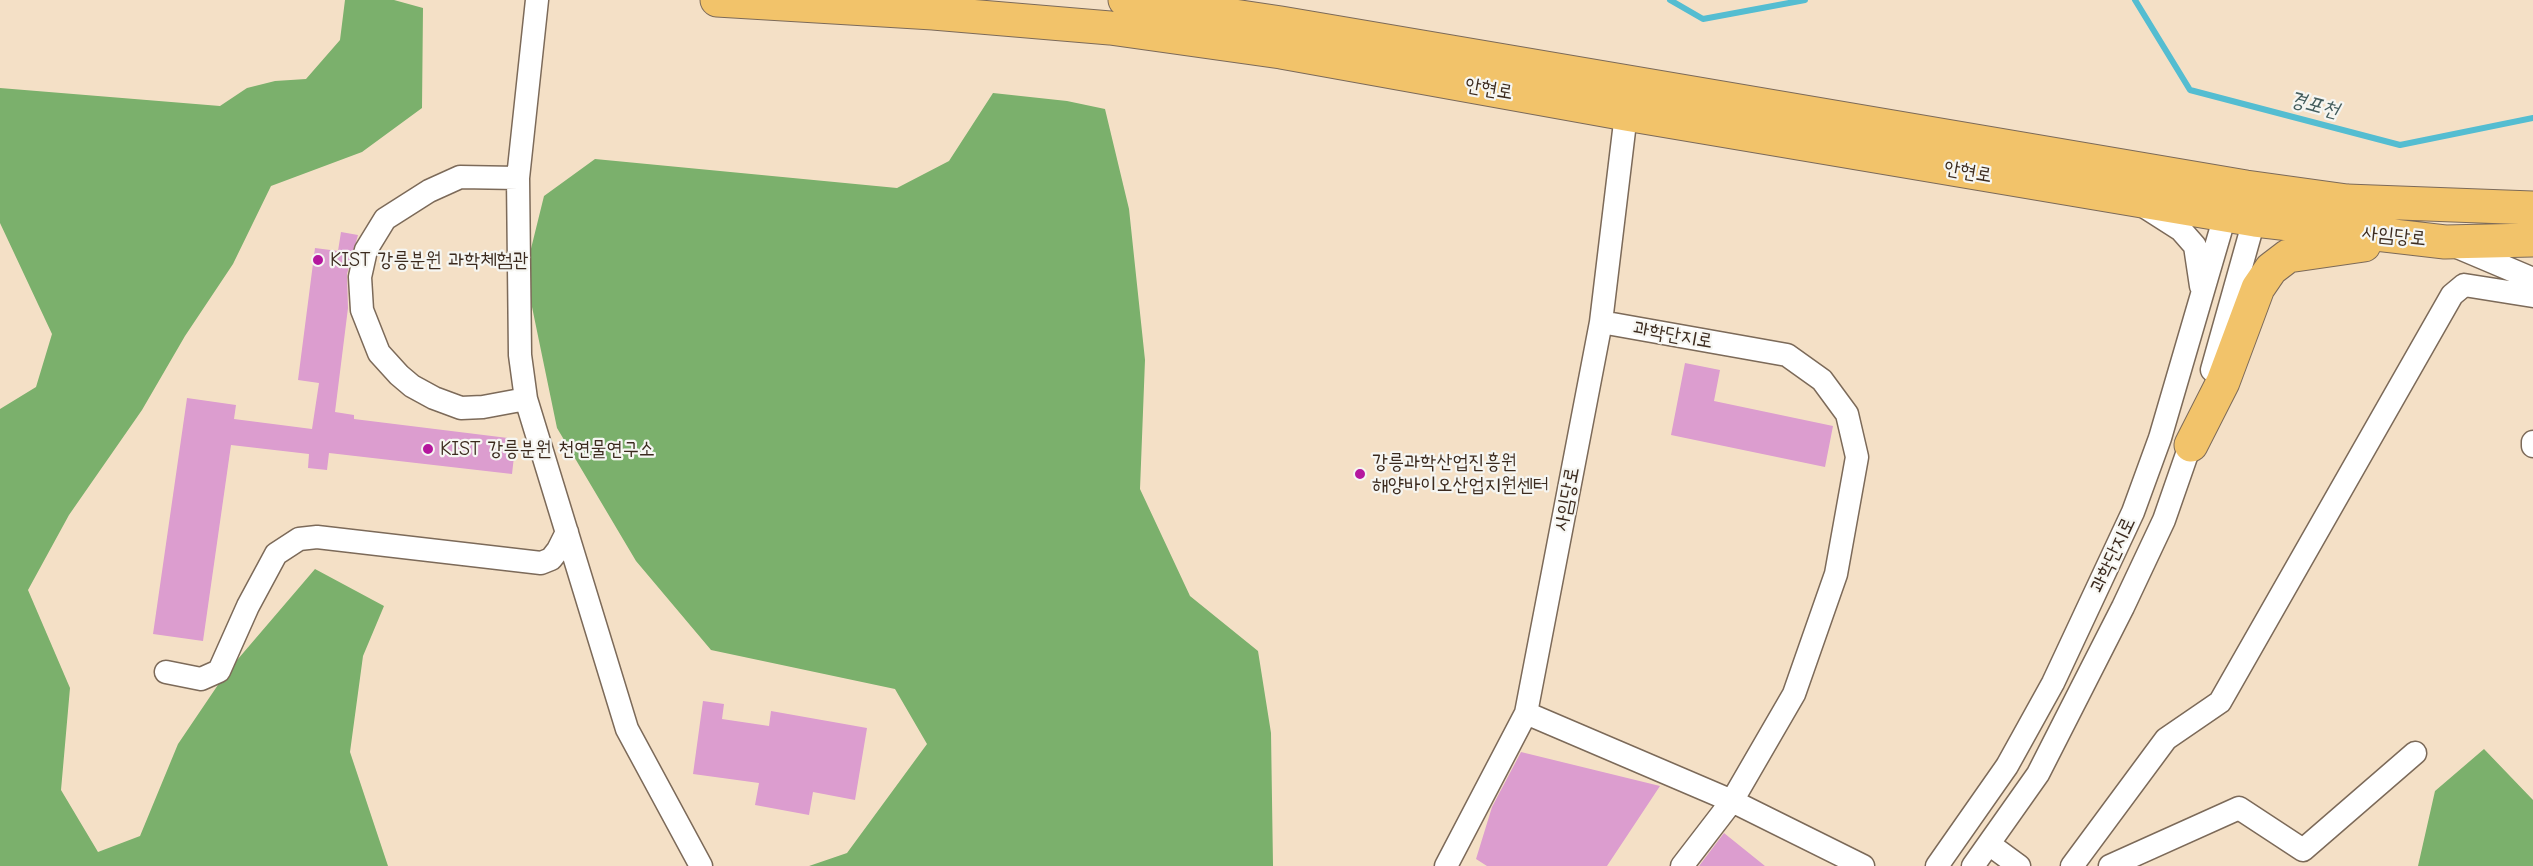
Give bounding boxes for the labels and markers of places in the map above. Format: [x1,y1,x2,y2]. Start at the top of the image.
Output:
place label: KIST 강릉분원 과학체험관 [330,248,529,272]
marker: KIST 강릉분원 과학체험관 [311,253,325,267]
place label: KIST 강릉분원 천연물연구소 [440,437,655,461]
marker: KIST 강릉분원 천연물연구소 [421,442,435,456]
place label: 강릉과학산업진흥원 해양바이오산업지원센터 [1372,450,1549,497]
marker: 강릉과학산업진흥원 해양바이오산업지원센터 [1353,467,1367,481]

